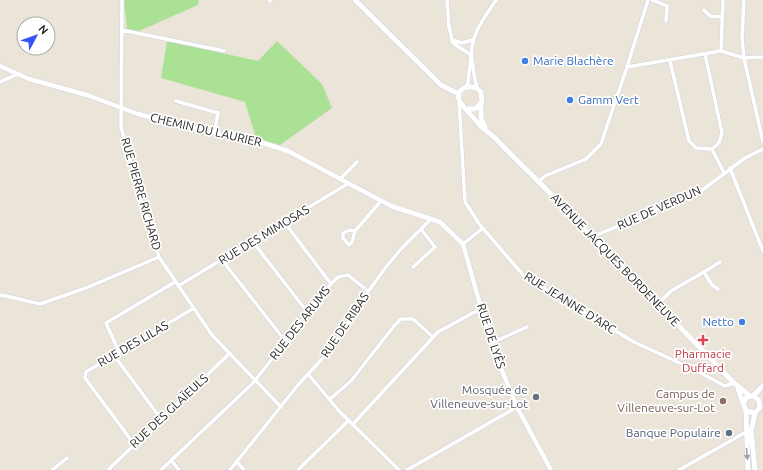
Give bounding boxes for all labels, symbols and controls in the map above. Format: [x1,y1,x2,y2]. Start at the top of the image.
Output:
north arrow [16,16,56,56]
text: N [36,22,51,36]
place label: Marie Blachère [533,54,614,67]
marker: Marie Blachère [520,56,530,66]
place label: Gamm Vert [578,93,639,106]
marker: Gamm Vert [565,95,575,105]
street label: CHEMIN DU LAURIER [149,110,264,149]
street label: RUE PIERRE RICHARD [119,136,164,252]
street label: RUE DE VERDUN [615,183,703,232]
street label: AVENUE JACQUES BORDENEUVE [548,191,682,329]
street label: RUE DES MIMOSAS [216,202,311,267]
street label: RUE JEANNE D'ARC [522,269,619,336]
street label: RUE DES ARUMS [267,283,332,362]
street label: RUE DE RIBAS [318,290,371,360]
street label: RUE DE LYÈS [475,302,508,370]
place label: Netto [702,315,734,328]
marker: Netto [737,317,747,327]
street label: RUE DES LILAS [95,318,170,369]
marker: Pharmacie Duffard [698,335,708,345]
place label: Pharmacie Duffard [675,347,731,374]
street label: RUE DES GLAÏEULS [127,371,210,450]
place label: Mosquée de Villeneuve-sur-Lot [430,383,528,410]
place label: Campus de Villeneuve-sur-Lot [617,387,715,414]
marker: Mosquée de Villeneuve-sur-Lot [531,392,541,402]
marker: Campus de Villeneuve-sur-Lot [718,396,728,406]
place label: Banque Populaire [626,426,721,439]
marker: Banque Populaire [724,428,734,438]
one-way arrow [744,448,750,460]

